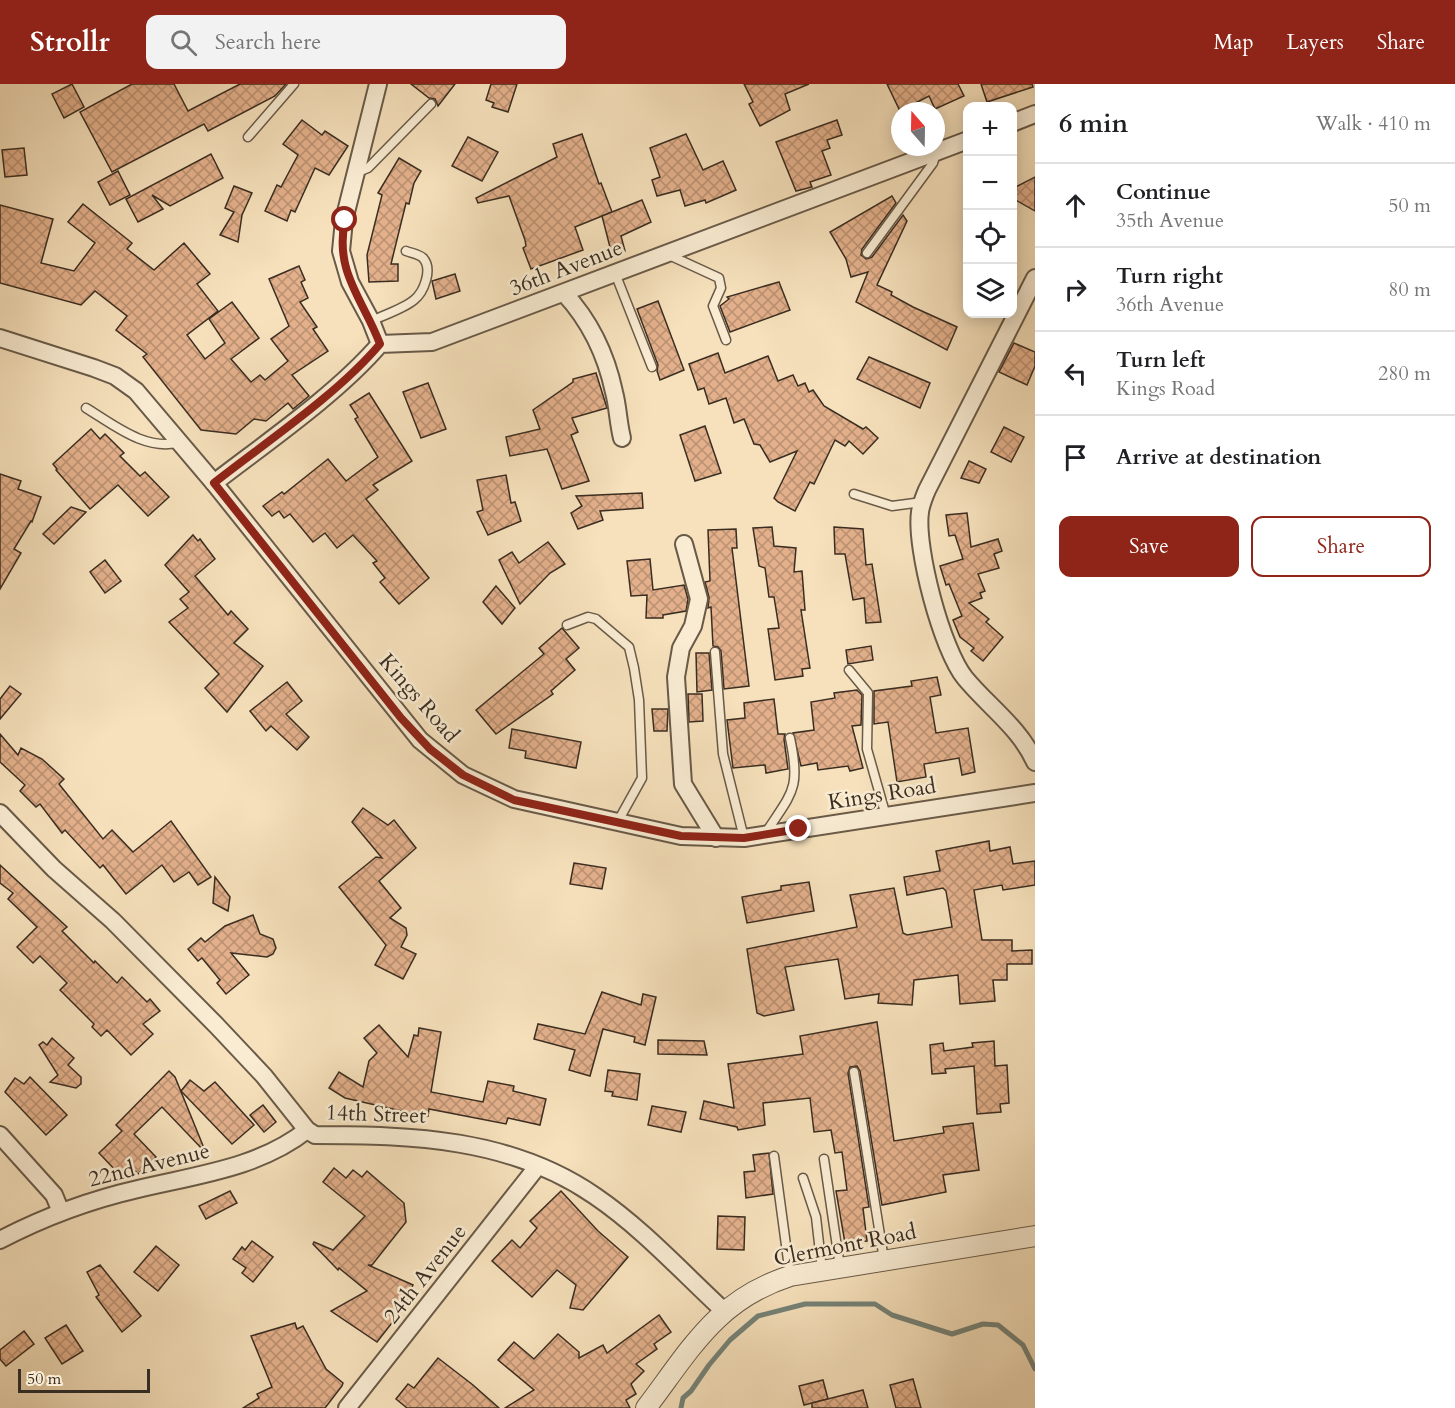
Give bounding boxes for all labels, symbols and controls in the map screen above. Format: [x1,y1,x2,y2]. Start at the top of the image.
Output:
search box [146,15,566,69]
text: Strollr [30,23,110,61]
icon: search [167,26,200,59]
text: Search here [215,27,321,57]
text: Map [1214,28,1254,57]
text: Layers [1287,28,1344,57]
text: Share [1377,28,1425,57]
north arrow [891,102,945,156]
map controls [963,102,1017,318]
button: + [963,102,1017,156]
text: 6 min [1059,106,1128,141]
text: Walk · 410 m [1316,110,1431,137]
button: − [963,156,1017,210]
text: Continue [1116,177,1211,207]
icon: ahead [1059,189,1092,222]
text: 50 m [1388,192,1431,219]
route start [331,206,357,232]
text: 35th Avenue [1116,207,1224,234]
button: locate [963,210,1017,264]
street label: 36th Avenue [505,233,627,303]
text: Turn right [1116,261,1223,291]
button: layers [963,264,1017,318]
icon: right [1059,273,1092,306]
text: 80 m [1388,276,1431,303]
text: 36th Avenue [1116,291,1224,318]
text: Turn left [1116,345,1205,375]
icon: left [1059,357,1092,390]
text: 280 m [1378,360,1431,387]
text: Kings Road [1116,375,1215,402]
icon: arrive [1059,441,1092,474]
text: Arrive at destination [1116,442,1321,472]
button: Save [1059,516,1239,577]
button: Share [1251,516,1431,577]
street label: Kings Road [372,647,466,749]
street label: Kings Road [826,771,938,817]
route end [785,815,811,841]
street label: 14th Street [325,1097,427,1131]
street label: 22nd Avenue [85,1135,213,1195]
street label: Clermont Road [771,1216,919,1274]
street label: 24th Avenue [377,1218,473,1330]
scale bar [18,1366,150,1394]
text: 50 m [27,1368,61,1390]

